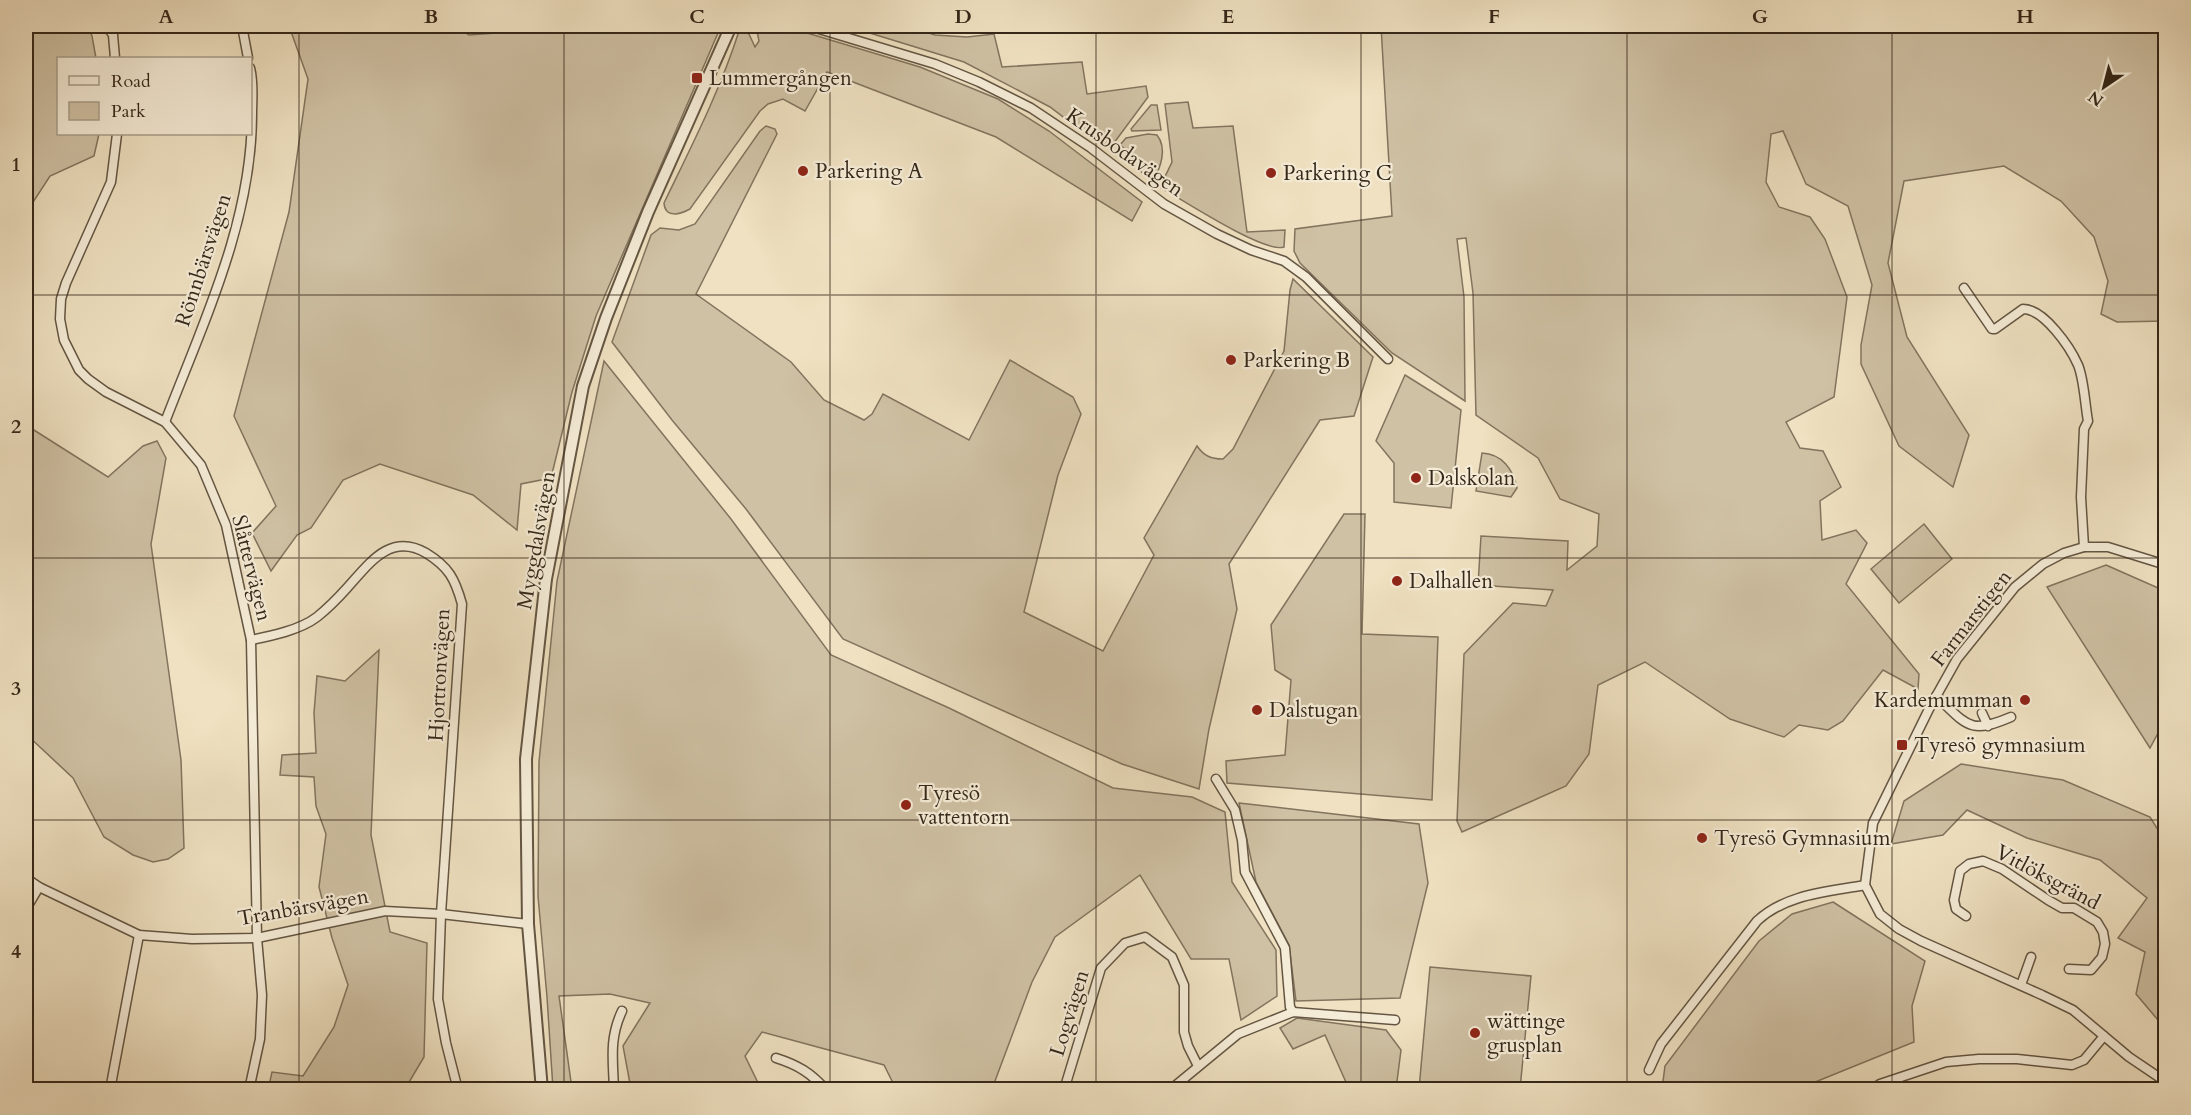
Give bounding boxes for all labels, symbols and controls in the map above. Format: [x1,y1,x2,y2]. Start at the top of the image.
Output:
text: A [158,3,174,30]
text: B [424,3,438,30]
text: C [689,3,705,30]
text: D [954,3,972,30]
text: E [1222,3,1234,30]
text: F [1488,3,1500,30]
text: G [1752,3,1768,30]
text: H [2016,3,2034,30]
legend [57,57,252,135]
north arrow [2074,57,2134,117]
place label: Lummergången [709,64,852,93]
text: Road [111,69,151,94]
marker: Lummergången [690,71,704,85]
text: N [2084,85,2108,111]
text: Park [111,99,146,124]
street label: Krusbodavägen [1060,101,1190,204]
text: 1 [11,151,21,178]
place label: Parkering A [815,157,923,186]
place label: Parkering C [1283,159,1392,188]
marker: Parkering A [796,164,810,178]
marker: Parkering C [1264,166,1278,180]
street label: Rönnbärsvägen [168,190,239,330]
place label: Parkering B [1243,346,1350,375]
marker: Parkering B [1224,353,1238,367]
text: 2 [11,413,21,440]
place label: Dalskolan [1428,464,1516,493]
street label: Myggdalsvägen [510,468,563,612]
marker: Dalskolan [1409,471,1423,485]
street label: Slåttervägen [224,512,279,624]
street label: Farmarstigen [1924,564,2019,673]
place label: Dalhallen [1409,567,1493,596]
marker: Dalhallen [1390,574,1404,588]
street label: Hjortronvägen [422,608,457,742]
text: 3 [11,675,21,702]
place label: Kardemumman [1874,686,2013,715]
marker: Kardemumman [2018,693,2032,707]
place label: Dalstugan [1269,696,1359,725]
marker: Dalstugan [1250,703,1264,717]
place label: Tyresö gymnasium [1914,731,2086,760]
marker: Tyresö gymnasium [1895,738,1909,752]
place label: Tyresö vattentorn [918,779,1010,832]
marker: Tyresö vattentorn [899,798,913,812]
place label: Tyresö Gymnasium [1714,824,1891,853]
marker: Tyresö Gymnasium [1695,831,1709,845]
street label: Vitlöksgränd [1990,838,2105,917]
street label: Tranbärsvägen [235,882,371,933]
text: 4 [11,938,21,965]
street label: Logvägen [1043,966,1096,1060]
place label: wättinge grusplan [1487,1007,1566,1060]
marker: wättinge grusplan [1468,1026,1482,1040]

